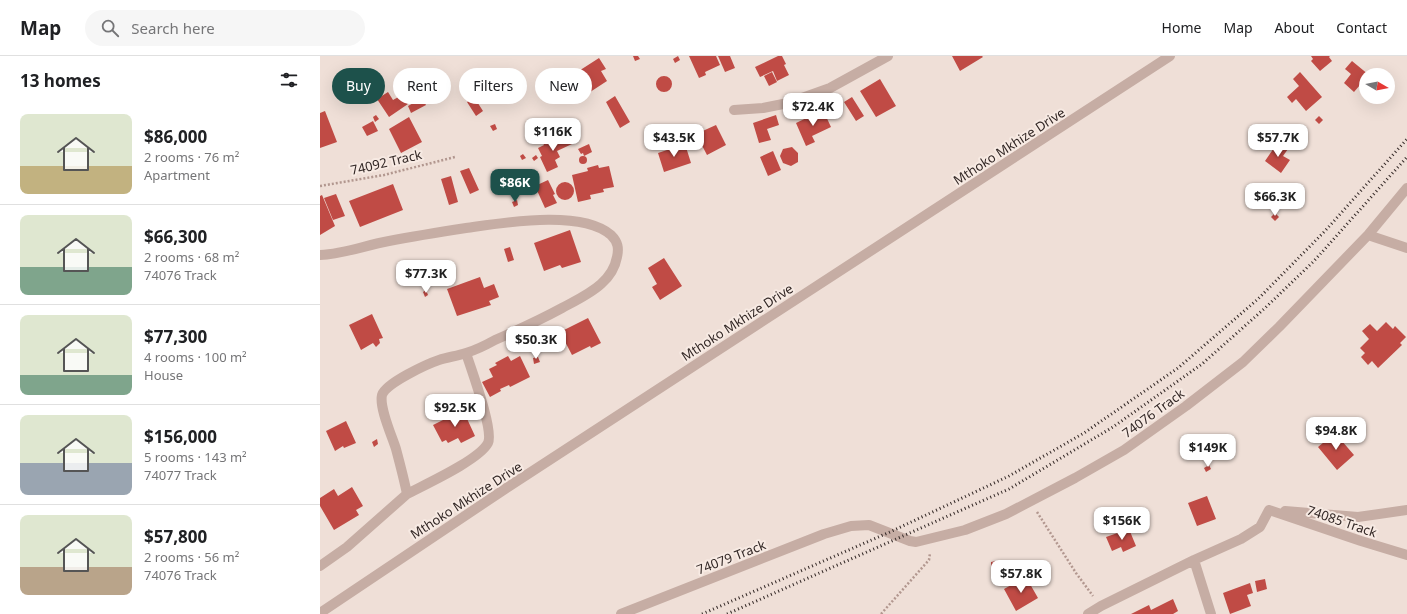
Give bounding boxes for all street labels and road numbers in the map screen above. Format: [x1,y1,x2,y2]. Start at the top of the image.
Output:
street label: Mthoko Mkhize Drive [950,103,1068,189]
street label: 74092 Track [349,145,424,179]
street label: Mthoko Mkhize Drive [678,279,796,365]
street label: 74076 Track [1118,384,1188,442]
street label: Mthoko Mkhize Drive [407,457,525,543]
street label: 74085 Track [1305,501,1379,541]
street label: 74079 Track [694,536,768,578]

